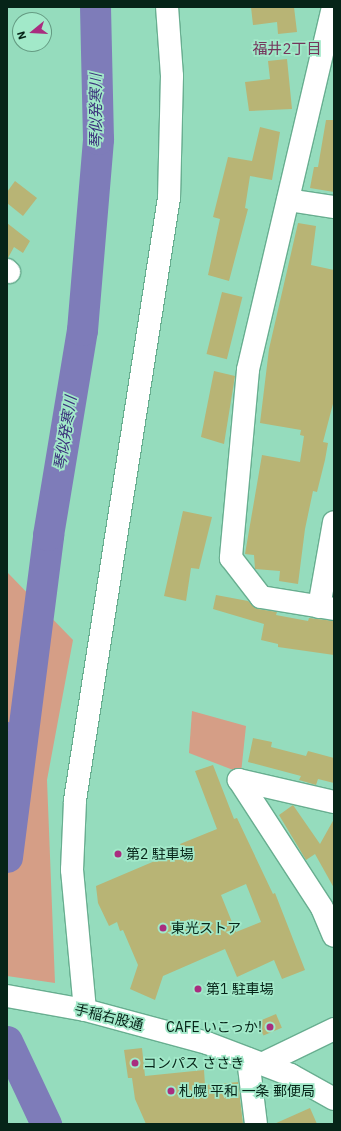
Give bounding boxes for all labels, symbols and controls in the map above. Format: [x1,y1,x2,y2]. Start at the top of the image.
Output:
north arrow [12,12,52,52]
text: N [14,29,29,41]
district label: 福井2丁目 [253,40,321,58]
water label: 琴似発寒川 [87,74,105,148]
water label: 琴似発寒川 [50,395,80,471]
place label: 第2 駐車場 [126,846,194,862]
marker: 第2 駐車場 [113,849,123,859]
place label: 東光ストア [171,920,241,936]
marker: 東光ストア [158,923,168,933]
place label: 第1 駐車場 [206,981,274,997]
marker: 第1 駐車場 [193,984,203,994]
street label: 手稲右股通 [73,1000,145,1034]
place label: CAFE いこっか! [165,1019,262,1035]
marker: CAFE いこっか! [265,1022,275,1032]
place label: コンパス ささき [143,1055,244,1071]
marker: コンパス ささき [130,1058,140,1068]
place label: 札幌 平和 一条 郵便局 [179,1083,315,1099]
marker: 札幌 平和 一条 郵便局 [166,1086,176,1096]

